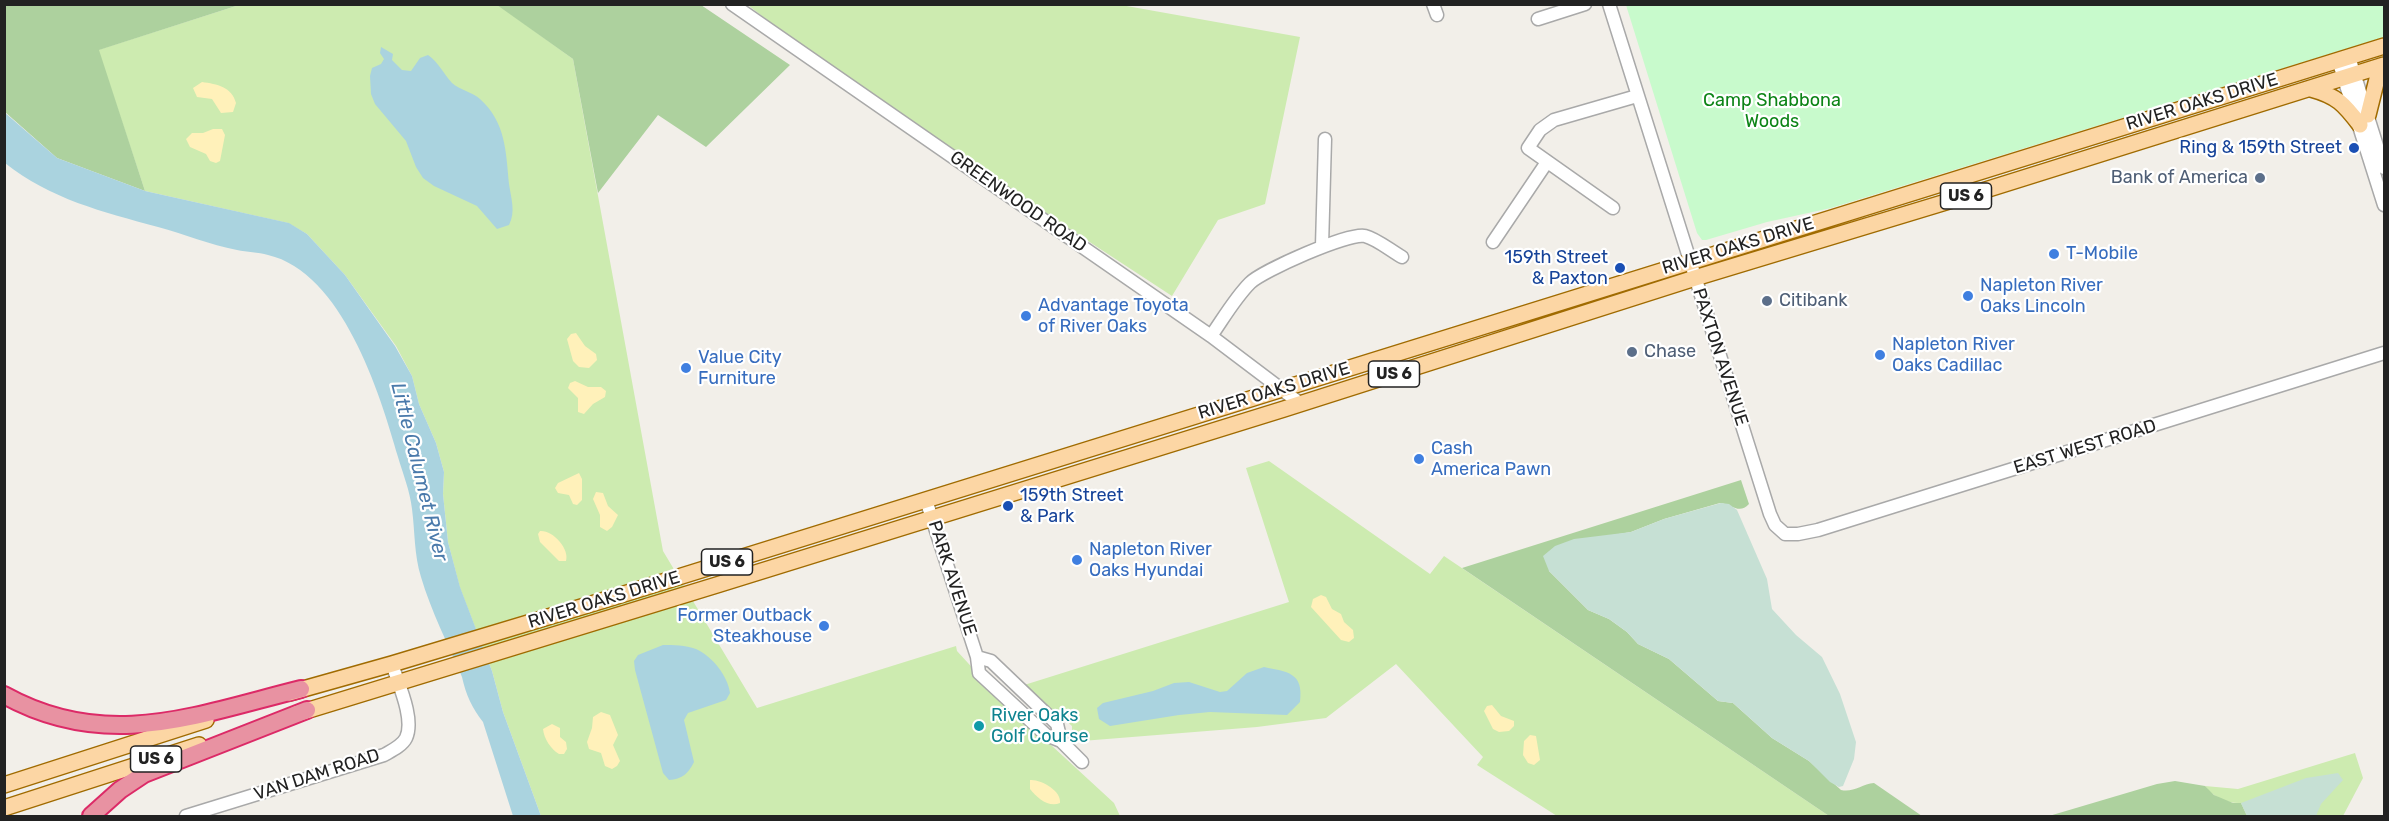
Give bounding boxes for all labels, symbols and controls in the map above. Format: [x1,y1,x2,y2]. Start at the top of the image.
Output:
street label: RIVER OAKS DRIVE [2123,69,2281,135]
park label: Camp Shabbona Woods [1703,90,1841,132]
place label: Ring & 159th Street [2179,137,2342,159]
marker: Ring & 159th Street [2347,141,2361,155]
street label: GREENWOOD ROAD [945,147,1091,257]
place label: Bank of America [2111,167,2248,189]
marker: Bank of America [2253,171,2267,185]
road number: US 6 [1940,183,1992,209]
street label: RIVER OAKS DRIVE [1659,213,1817,279]
place label: T-Mobile [2066,243,2138,265]
place label: 159th Street & Paxton [1504,247,1608,290]
marker: T-Mobile [2047,247,2061,261]
marker: 159th Street & Paxton [1613,261,1627,275]
place label: Napleton River Oaks Lincoln [1980,275,2103,318]
street label: PAXTON AVENUE [1688,285,1752,429]
marker: Napleton River Oaks Lincoln [1961,289,1975,303]
place label: Citibank [1779,290,1848,312]
marker: Citibank [1760,294,1774,308]
place label: Advantage Toyota of River Oaks [1038,295,1189,338]
marker: Advantage Toyota of River Oaks [1019,309,1033,323]
place label: Napleton River Oaks Cadillac [1892,334,2015,376]
place label: Chase [1644,341,1696,363]
marker: Chase [1625,345,1639,359]
place label: Value City Furniture [698,347,782,389]
marker: Napleton River Oaks Cadillac [1873,348,1887,362]
street label: RIVER OAKS DRIVE [1195,358,1353,424]
marker: Value City Furniture [679,361,693,375]
road number: US 6 [1368,361,1420,387]
water label: Little Calumet River [385,380,453,564]
street label: EAST WEST ROAD [2011,415,2159,479]
place label: Cash America Pawn [1431,438,1551,480]
marker: Cash America Pawn [1412,452,1426,466]
place label: 159th Street & Park [1020,485,1124,528]
marker: 159th Street & Park [1001,499,1015,513]
street label: PARK AVENUE [923,518,981,638]
place label: Napleton River Oaks Hyundai [1089,539,1212,582]
road number: US 6 [702,549,752,575]
marker: Napleton River Oaks Hyundai [1070,553,1084,567]
street label: RIVER OAKS DRIVE [525,567,683,633]
place label: Former Outback Steakhouse [677,605,812,648]
marker: Former Outback Steakhouse [817,619,831,633]
place label: River Oaks Golf Course [991,705,1089,748]
marker: River Oaks Golf Course [972,719,986,733]
street label: VAN DAM ROAD [251,744,383,806]
road number: US 6 [130,746,182,772]

